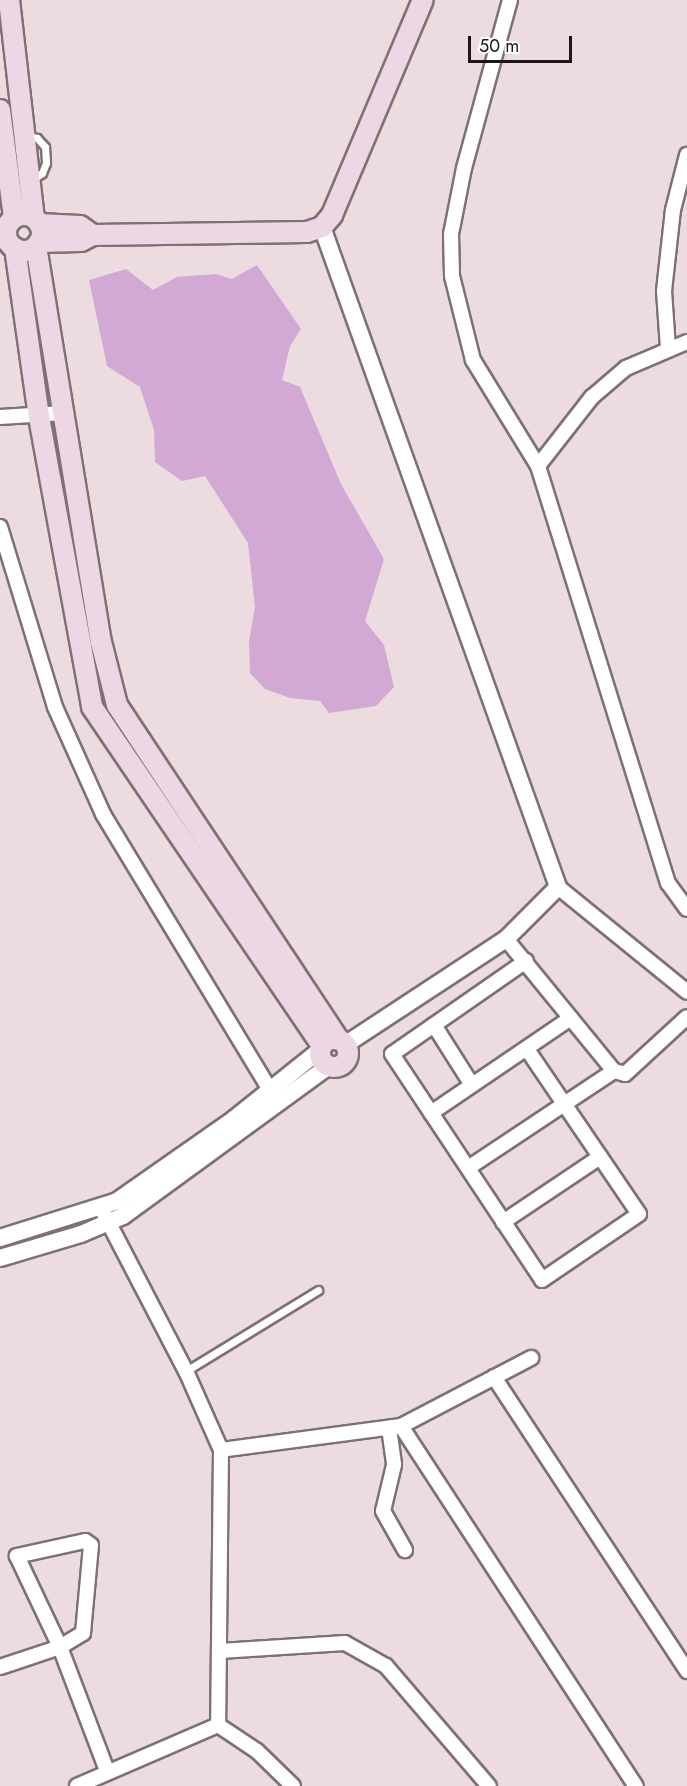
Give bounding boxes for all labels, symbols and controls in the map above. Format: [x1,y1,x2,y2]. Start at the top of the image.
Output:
scale bar [471,24,574,62]
text: 50 m [479,33,519,59]

